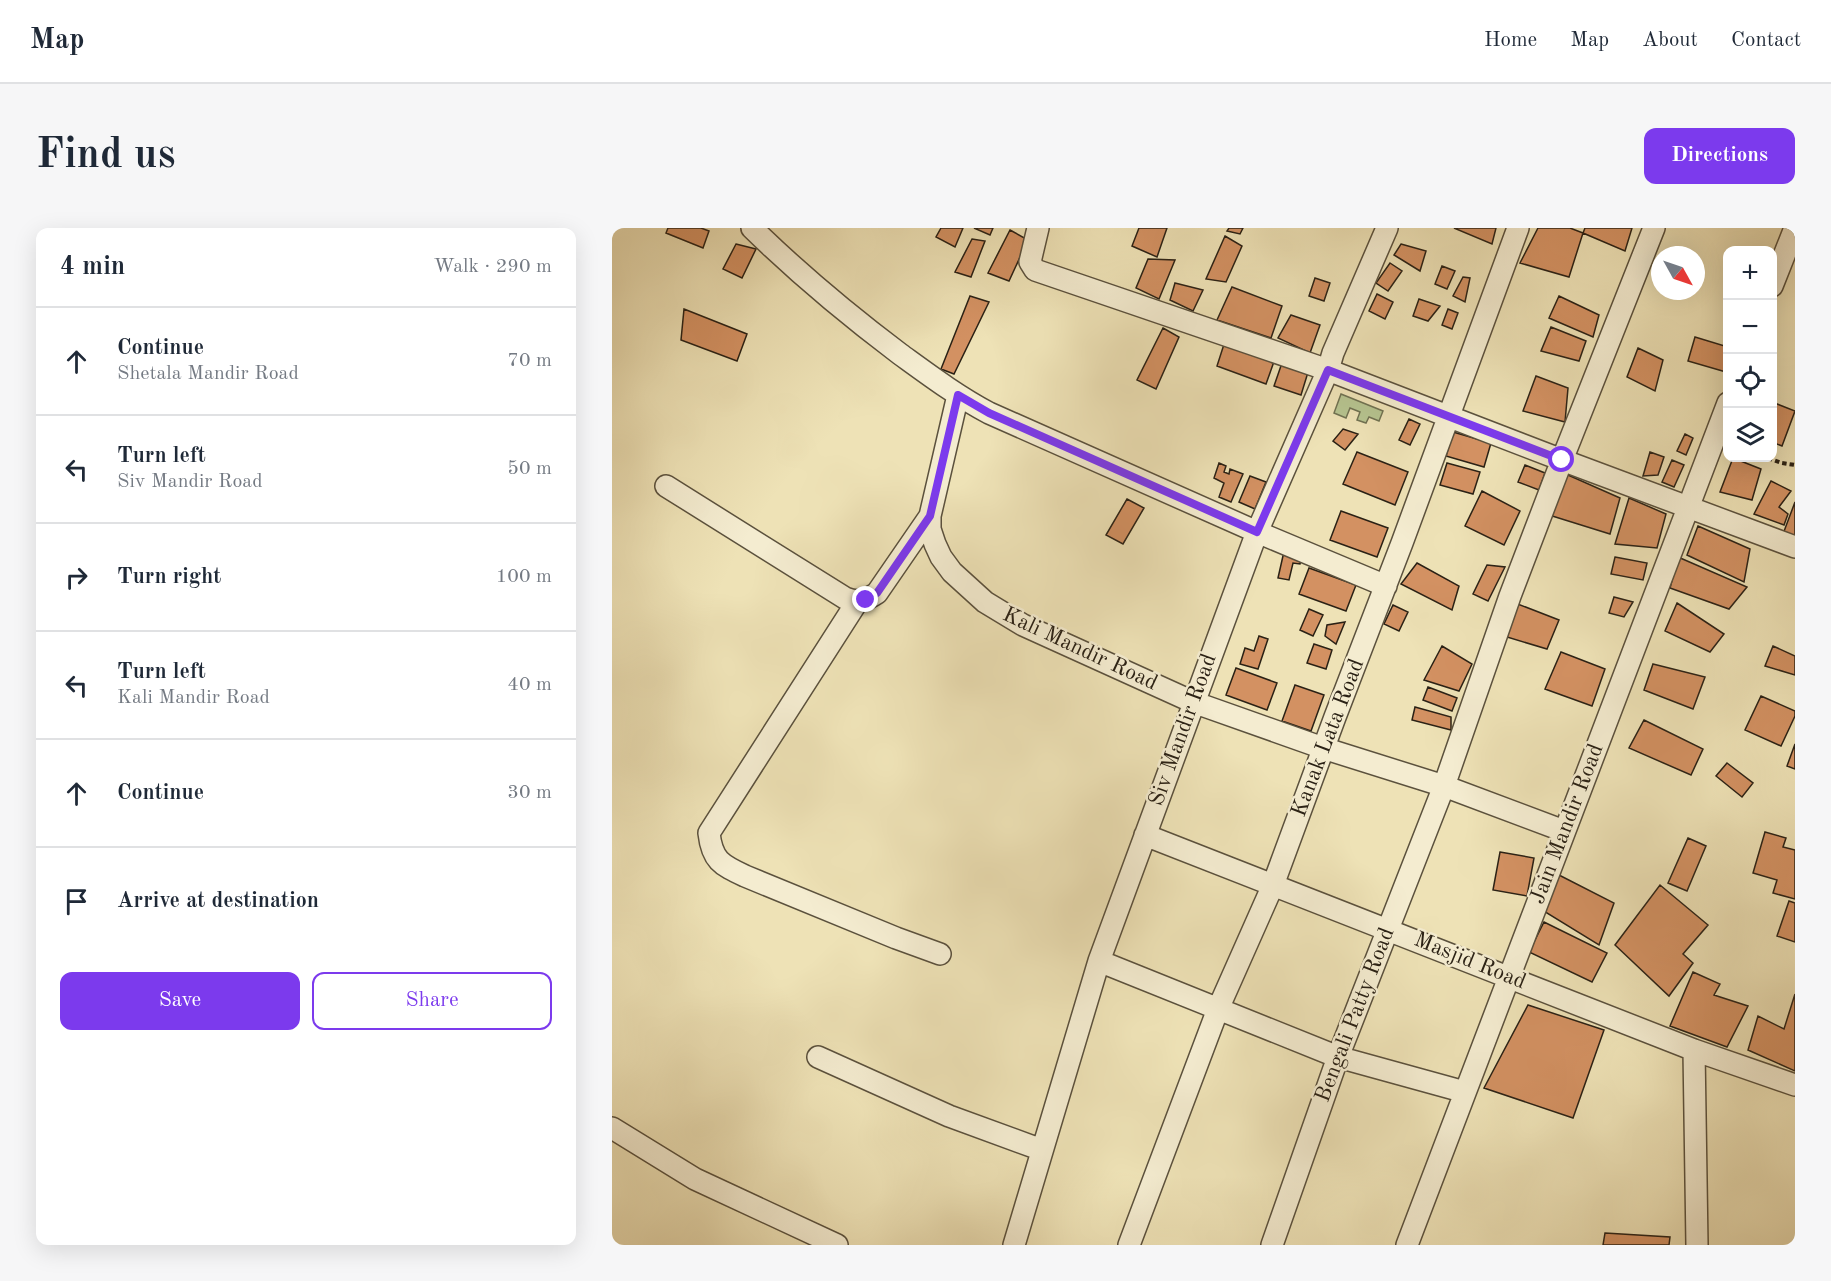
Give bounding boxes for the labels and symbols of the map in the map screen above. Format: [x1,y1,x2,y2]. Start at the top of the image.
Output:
north arrow [1651,246,1705,300]
route start [1548,446,1574,472]
route end [852,586,878,612]
street label: Kali Mandir Road [999,603,1161,695]
street label: Siv Mandir Road [1145,651,1221,809]
street label: Kanak Lata Road [1288,656,1368,820]
street label: Jain Mandir Road [1526,741,1608,907]
street label: Bengali Patty Road [1312,925,1398,1105]
street label: Masjid Road [1411,929,1529,993]

